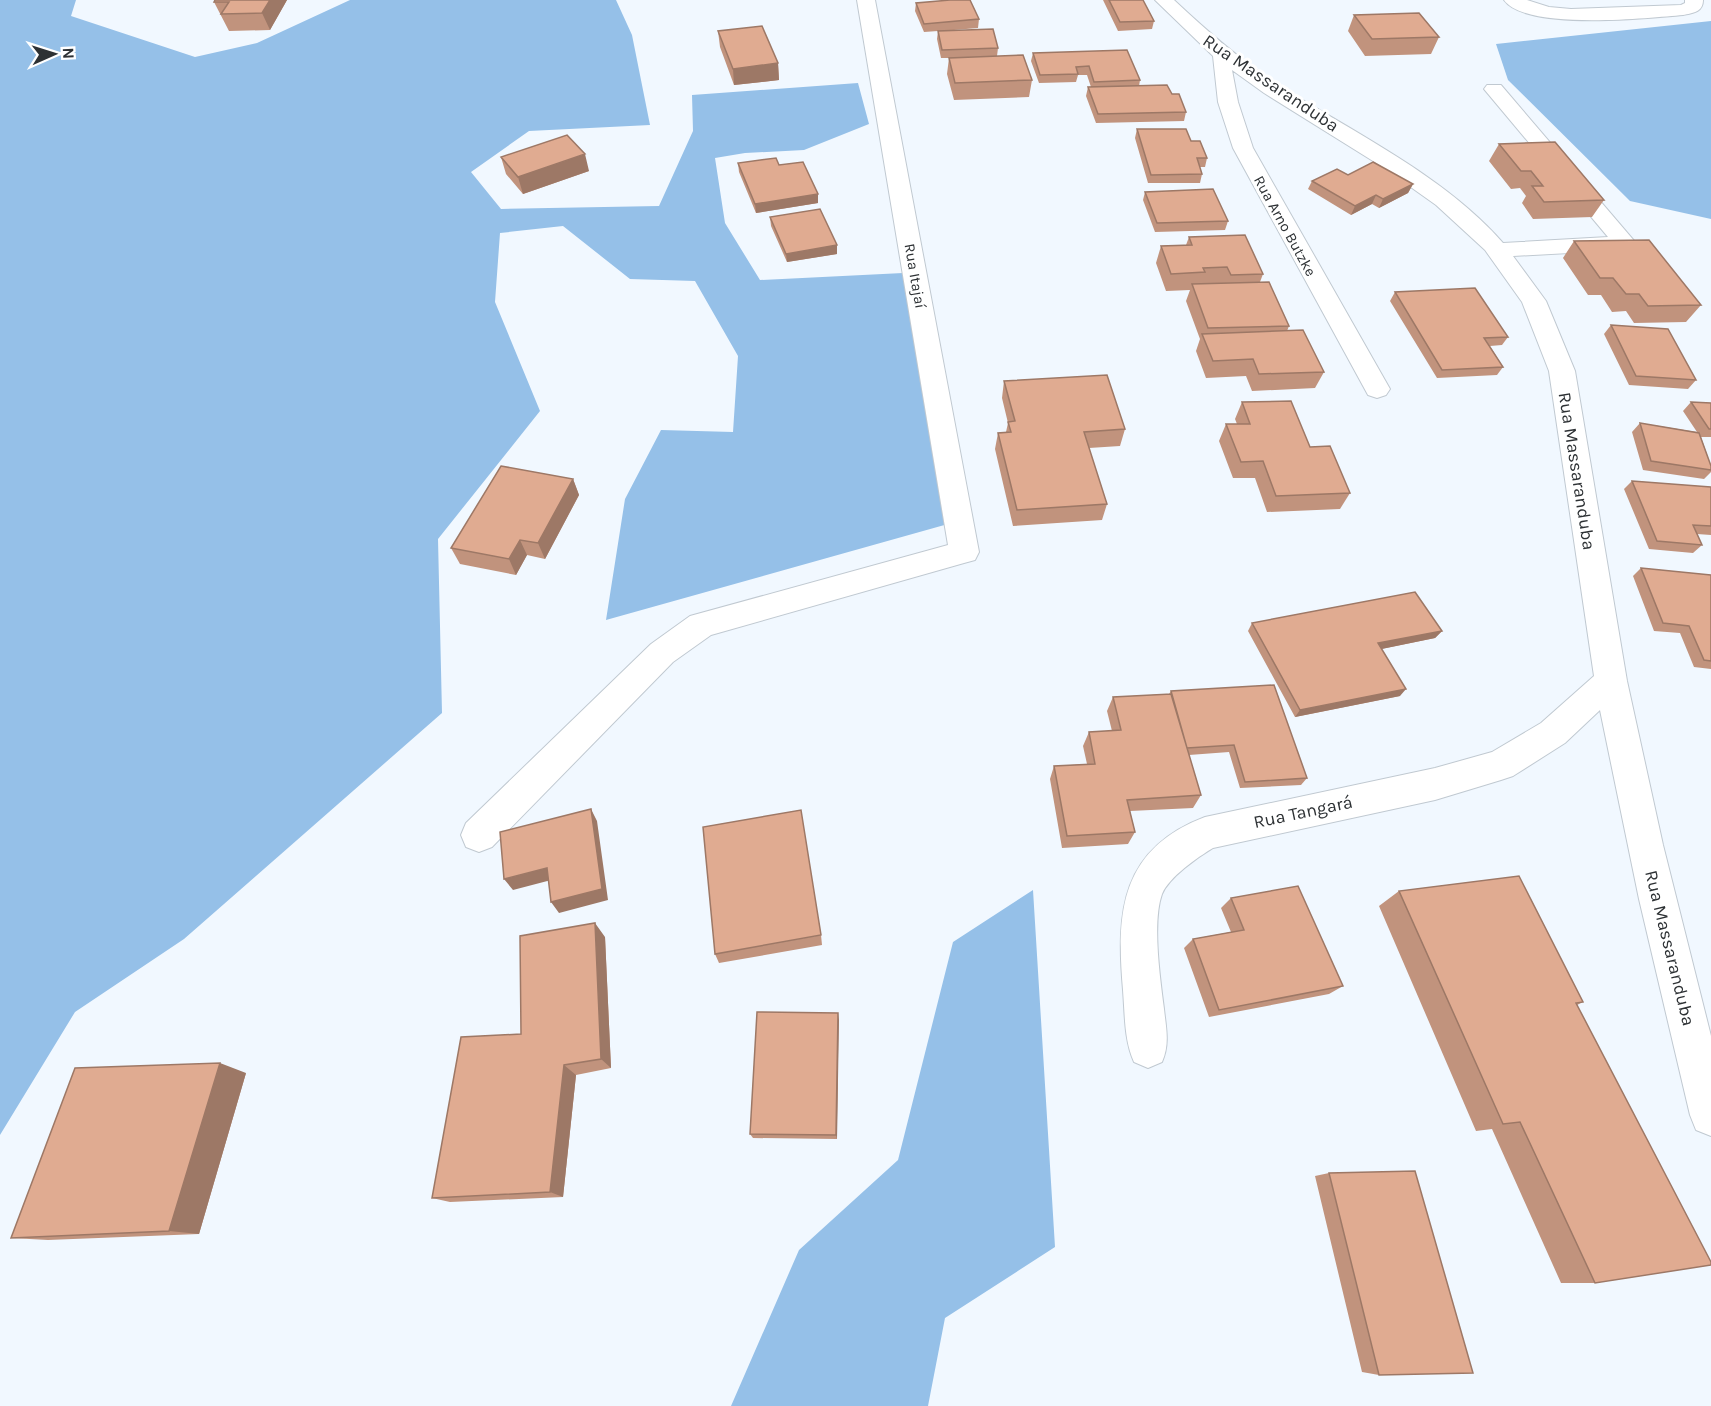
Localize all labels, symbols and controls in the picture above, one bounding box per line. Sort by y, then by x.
north arrow [24,24,84,84]
street label: Rua Massaranduba [1199,29,1343,137]
text: N [59,47,78,59]
street label: Rua Arno Butzke [1250,173,1320,279]
street label: Rua Itajaí [900,242,930,310]
street label: Rua Massaranduba [1554,391,1600,551]
street label: Rua Tangará [1251,791,1355,833]
street label: Rua Massaranduba [1640,868,1700,1028]

